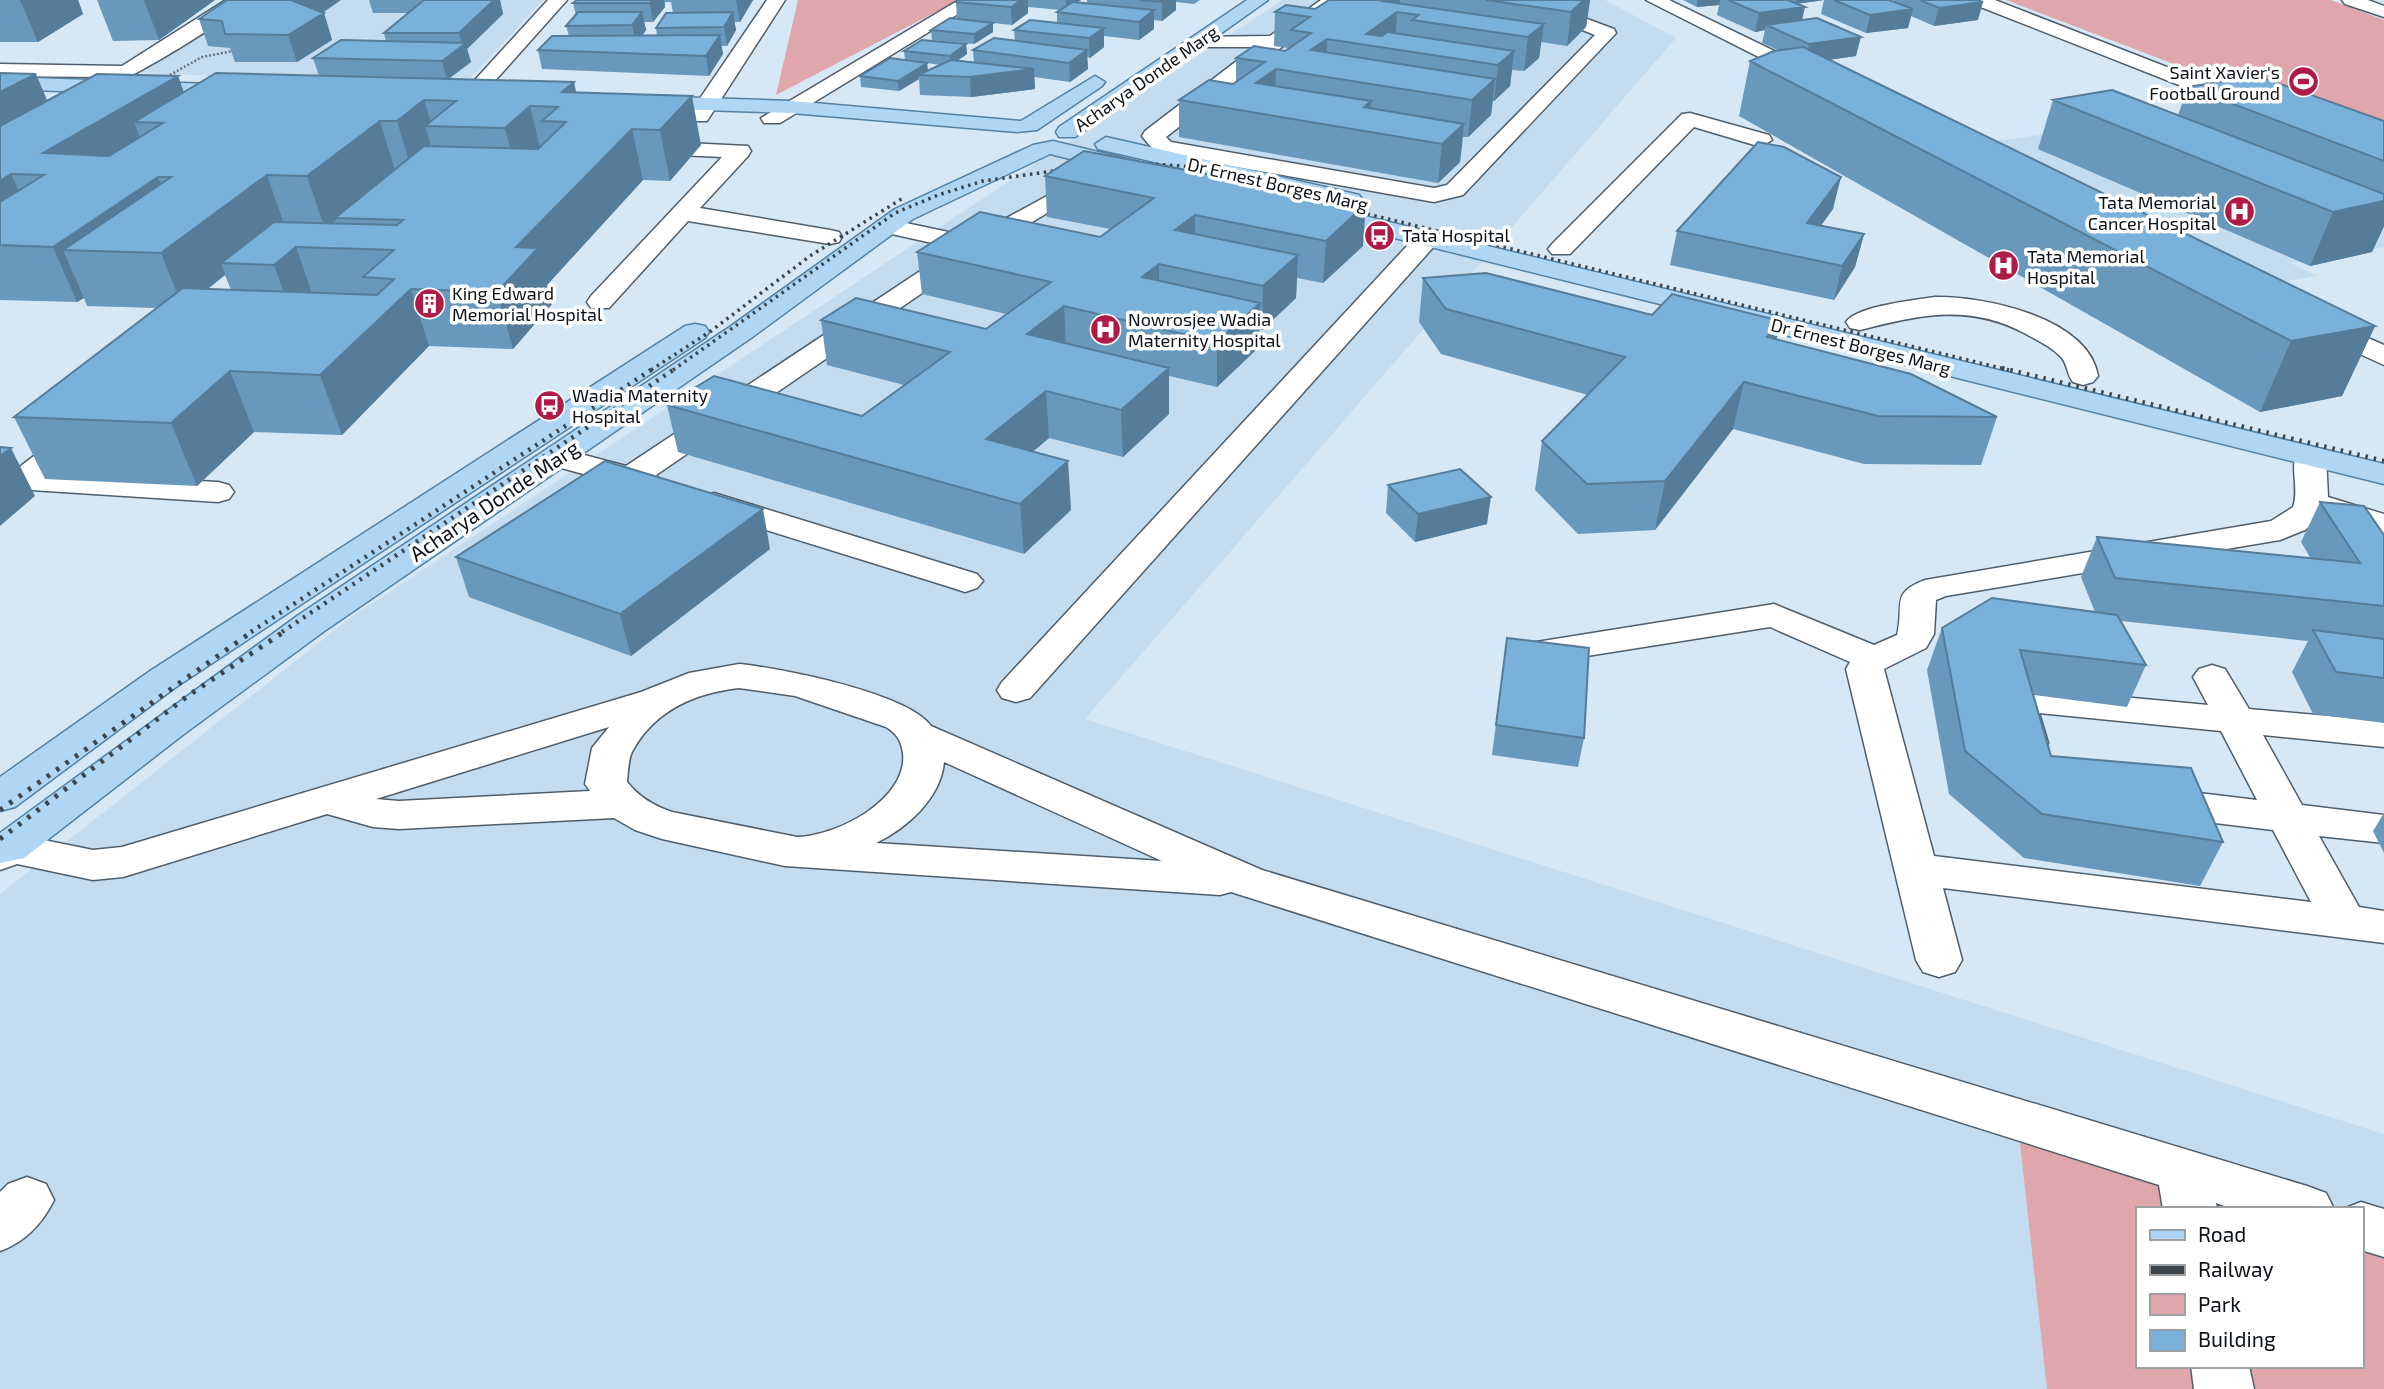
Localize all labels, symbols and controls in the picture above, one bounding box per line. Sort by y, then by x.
street label: Acharya Donde Marg [1070,20,1222,136]
place label: Saint Xavier's Football Ground [2149,61,2280,104]
sports icon: Saint Xavier's Football Ground [2286,65,2320,99]
street label: Dr Ernest Borges Marg [1186,153,1370,215]
place label: Tata Memorial Cancer Hospital [2088,191,2217,234]
hospital icon: Tata Memorial Cancer Hospital [2222,195,2256,229]
bus stop icon: Tata Hospital [1362,218,1396,252]
place label: Tata Hospital [1402,224,1510,246]
place label: Tata Memorial Hospital [2027,245,2145,288]
hospital icon: Tata Memorial Hospital [1987,249,2021,283]
place label: King Edward Memorial Hospital [452,282,603,325]
building icon: King Edward Memorial Hospital [412,286,446,320]
place label: Nowrosjee Wadia Maternity Hospital [1128,308,1281,351]
hospital icon: Nowrosjee Wadia Maternity Hospital [1088,312,1122,346]
street label: Dr Ernest Borges Marg [1769,313,1953,379]
place label: Wadia Maternity Hospital [572,384,709,427]
bus stop icon: Wadia Maternity Hospital [532,388,566,422]
street label: Acharya Donde Marg [405,434,584,566]
legend [2136,1207,2363,1368]
text: Road [2198,1221,2246,1246]
text: Railway [2198,1256,2274,1281]
text: Park [2198,1291,2241,1316]
text: Building [2198,1326,2276,1351]

